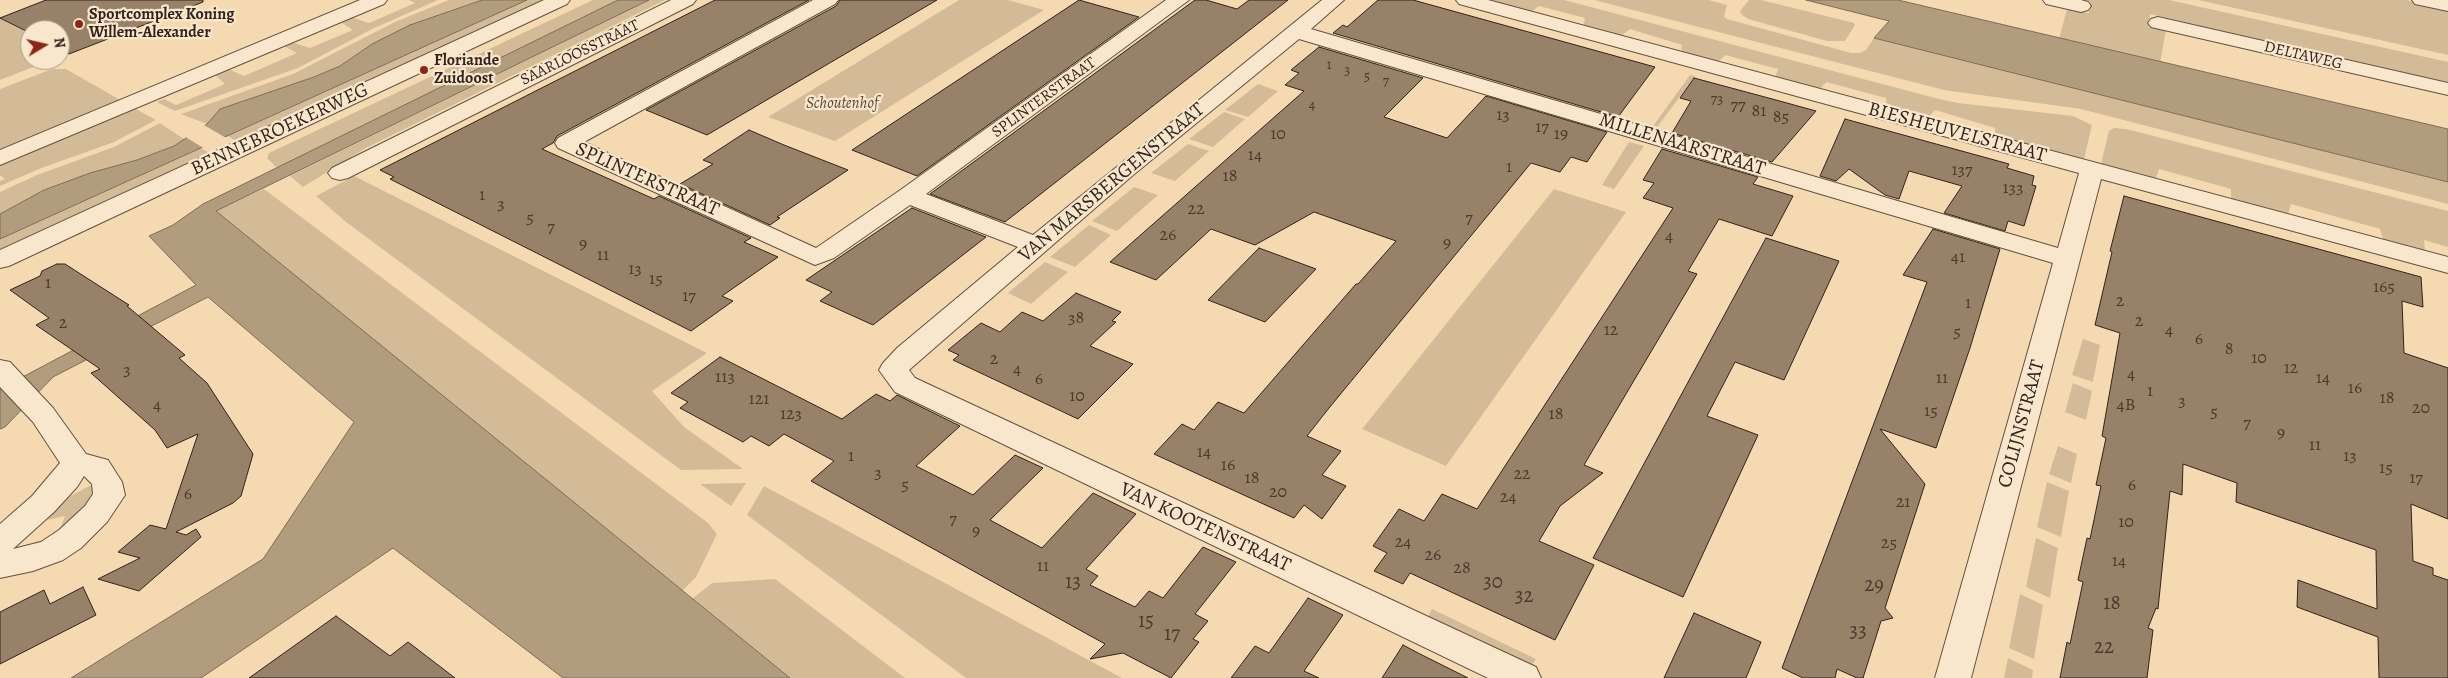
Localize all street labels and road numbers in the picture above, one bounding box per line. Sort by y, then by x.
street label: SAARLOOSSTRAAT [518,16,642,90]
street label: DELTAWEG [2262,38,2344,74]
street label: SPLINTERSTRAAT [988,54,1100,142]
street label: BENNEBROEKERWEG [187,78,373,182]
street label: VAN MARSBERGENSTRAAT [1014,98,1210,268]
street label: BIESHEUVELSTRAAT [1865,98,2049,168]
street label: MILLENAARSTRAAT [1596,108,1768,182]
street label: SPLINTERSTRAAT [571,138,723,222]
street label: COLIJNSTRAAT [1993,357,2051,491]
street label: VAN KOOTENSTRAAT [1116,478,1294,578]

